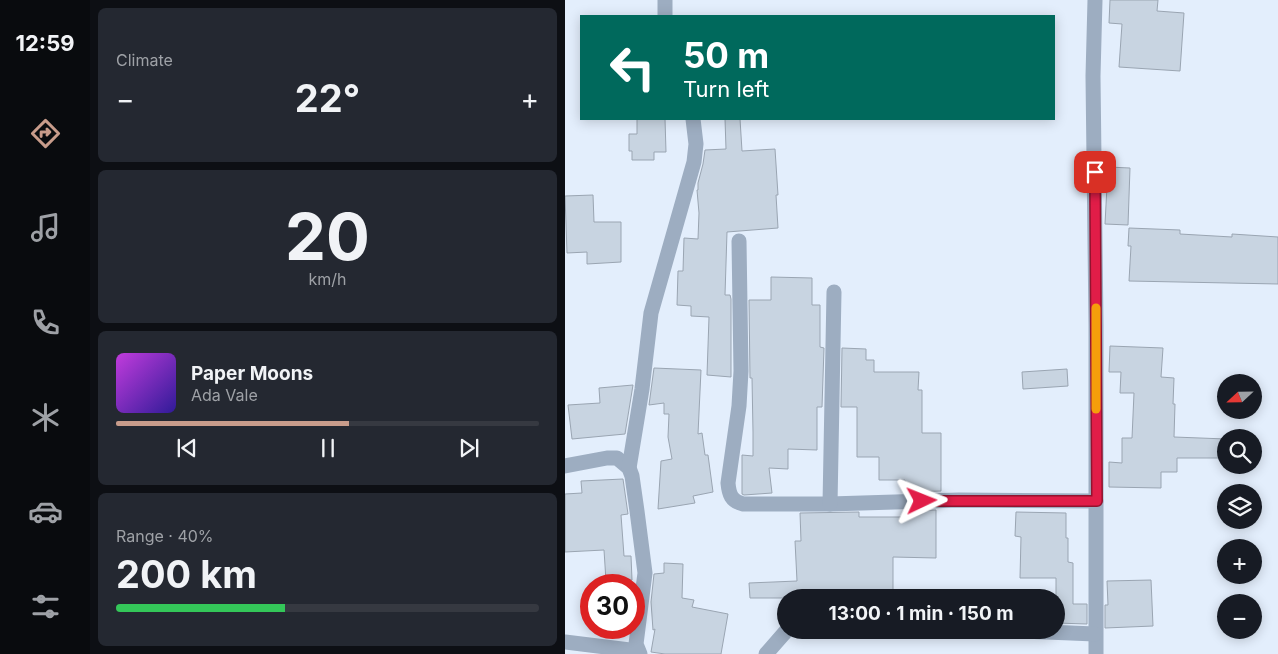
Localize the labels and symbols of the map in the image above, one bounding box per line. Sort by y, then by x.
pin [1074,151,1116,193]
north arrow [1217,374,1263,419]
position arrow [895,474,947,526]
speed limit sign: 30 [580,574,645,639]

